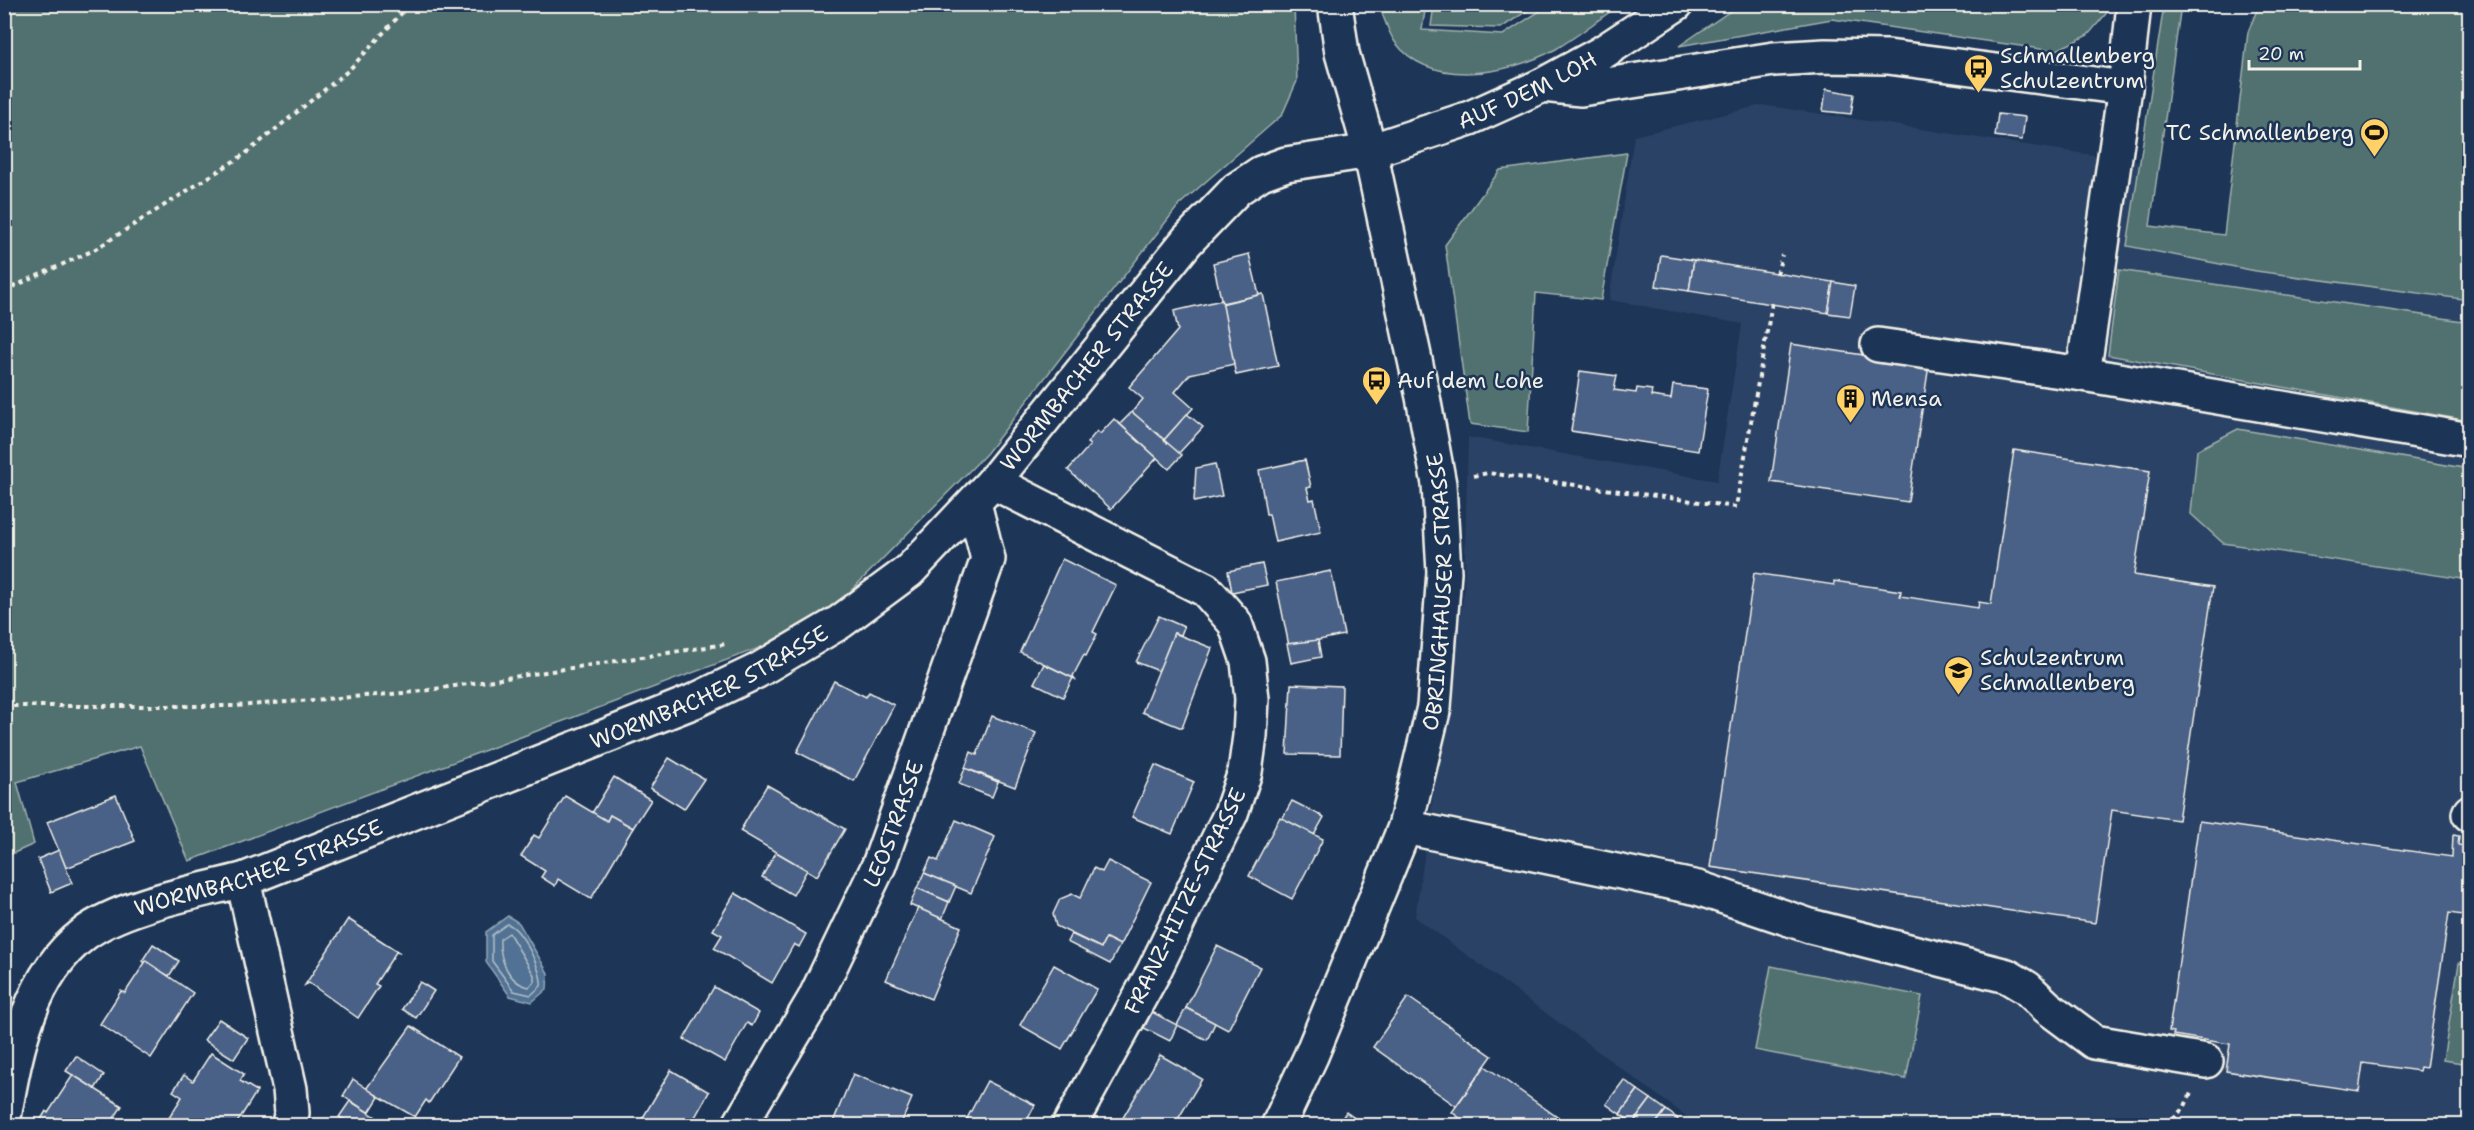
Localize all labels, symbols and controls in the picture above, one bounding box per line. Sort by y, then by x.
scale bar [2249,33,2360,71]
place label: Schmallenberg Schulzentrum [2000,41,2155,95]
text: 20 m [2258,42,2304,66]
street label: AUF DEM LOH [1454,44,1602,135]
bus stop icon: Schmallenberg Schulzentrum [1963,52,1995,94]
sports icon: TC Schmallenberg [2359,116,2391,158]
place label: TC Schmallenberg [2166,118,2354,147]
street label: WORMBACHER STRASSE [993,255,1179,477]
bus stop icon: Auf dem Lohe [1360,364,1392,406]
place label: Auf dem Lohe [1397,366,1544,395]
building icon: Mensa [1834,382,1866,424]
place label: Mensa [1871,384,1942,413]
street label: OBRINGHAUSER STRASSE [1414,450,1459,734]
street label: WORMBACHER STRASSE [585,618,833,756]
place label: Schulzentrum Schmallenberg [1980,643,2135,697]
school or university icon: Schulzentrum Schmallenberg [1943,654,1975,696]
street label: LEOSTRASSE [856,756,930,892]
street label: FRANZ-HITZE-STRASSE [1118,783,1252,1019]
street label: WORMBACHER STRASSE [130,812,387,922]

